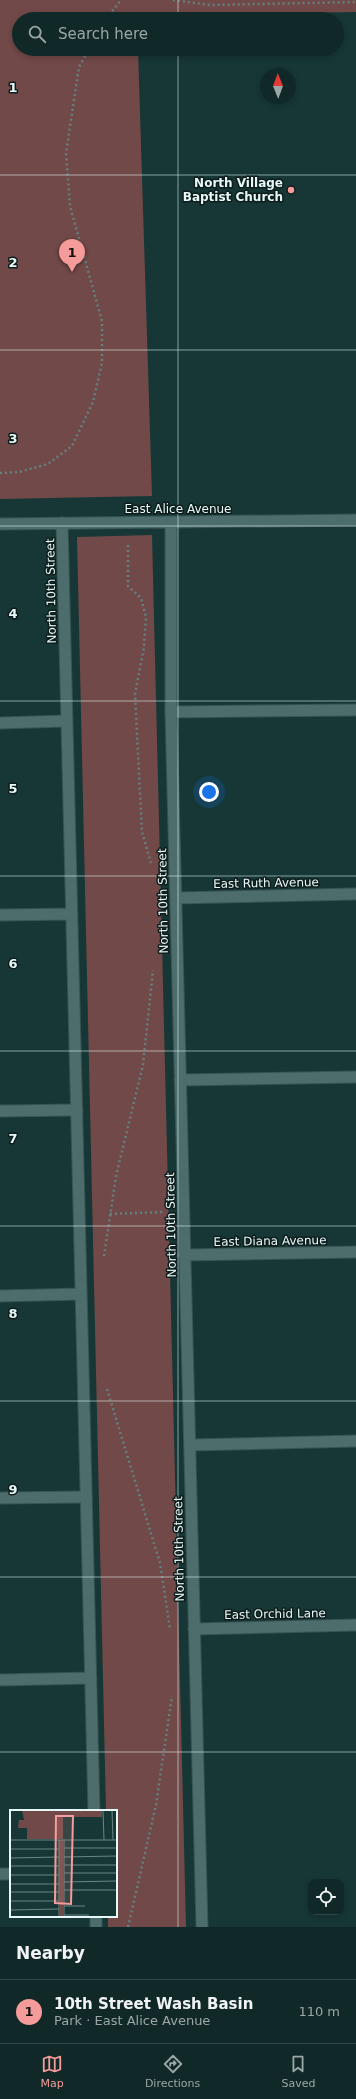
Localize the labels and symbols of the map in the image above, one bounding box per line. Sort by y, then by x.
north arrow [260,68,296,104]
text: 1 [8,80,18,95]
place label: North Village Baptist Church [183,176,283,204]
marker: North Village Baptist Church [286,185,296,195]
pin: 1 [59,239,85,272]
text: 2 [8,255,18,270]
text: 3 [8,431,18,446]
street label: East Alice Avenue [125,502,231,516]
street label: North 10th Street [43,538,59,644]
text: 4 [8,606,18,621]
text: 5 [8,781,18,796]
your location [199,782,219,802]
street label: North 10th Street [155,848,171,954]
street label: East Ruth Avenue [213,875,319,891]
text: 6 [8,956,18,971]
text: 7 [8,1131,18,1146]
street label: North 10th Street [163,1172,179,1278]
street label: East Diana Avenue [213,1233,327,1249]
text: 8 [8,1306,18,1321]
text: 9 [8,1482,18,1497]
street label: North 10th Street [171,1496,187,1602]
street label: East Orchid Lane [224,1606,326,1622]
inset map [10,1810,117,1917]

